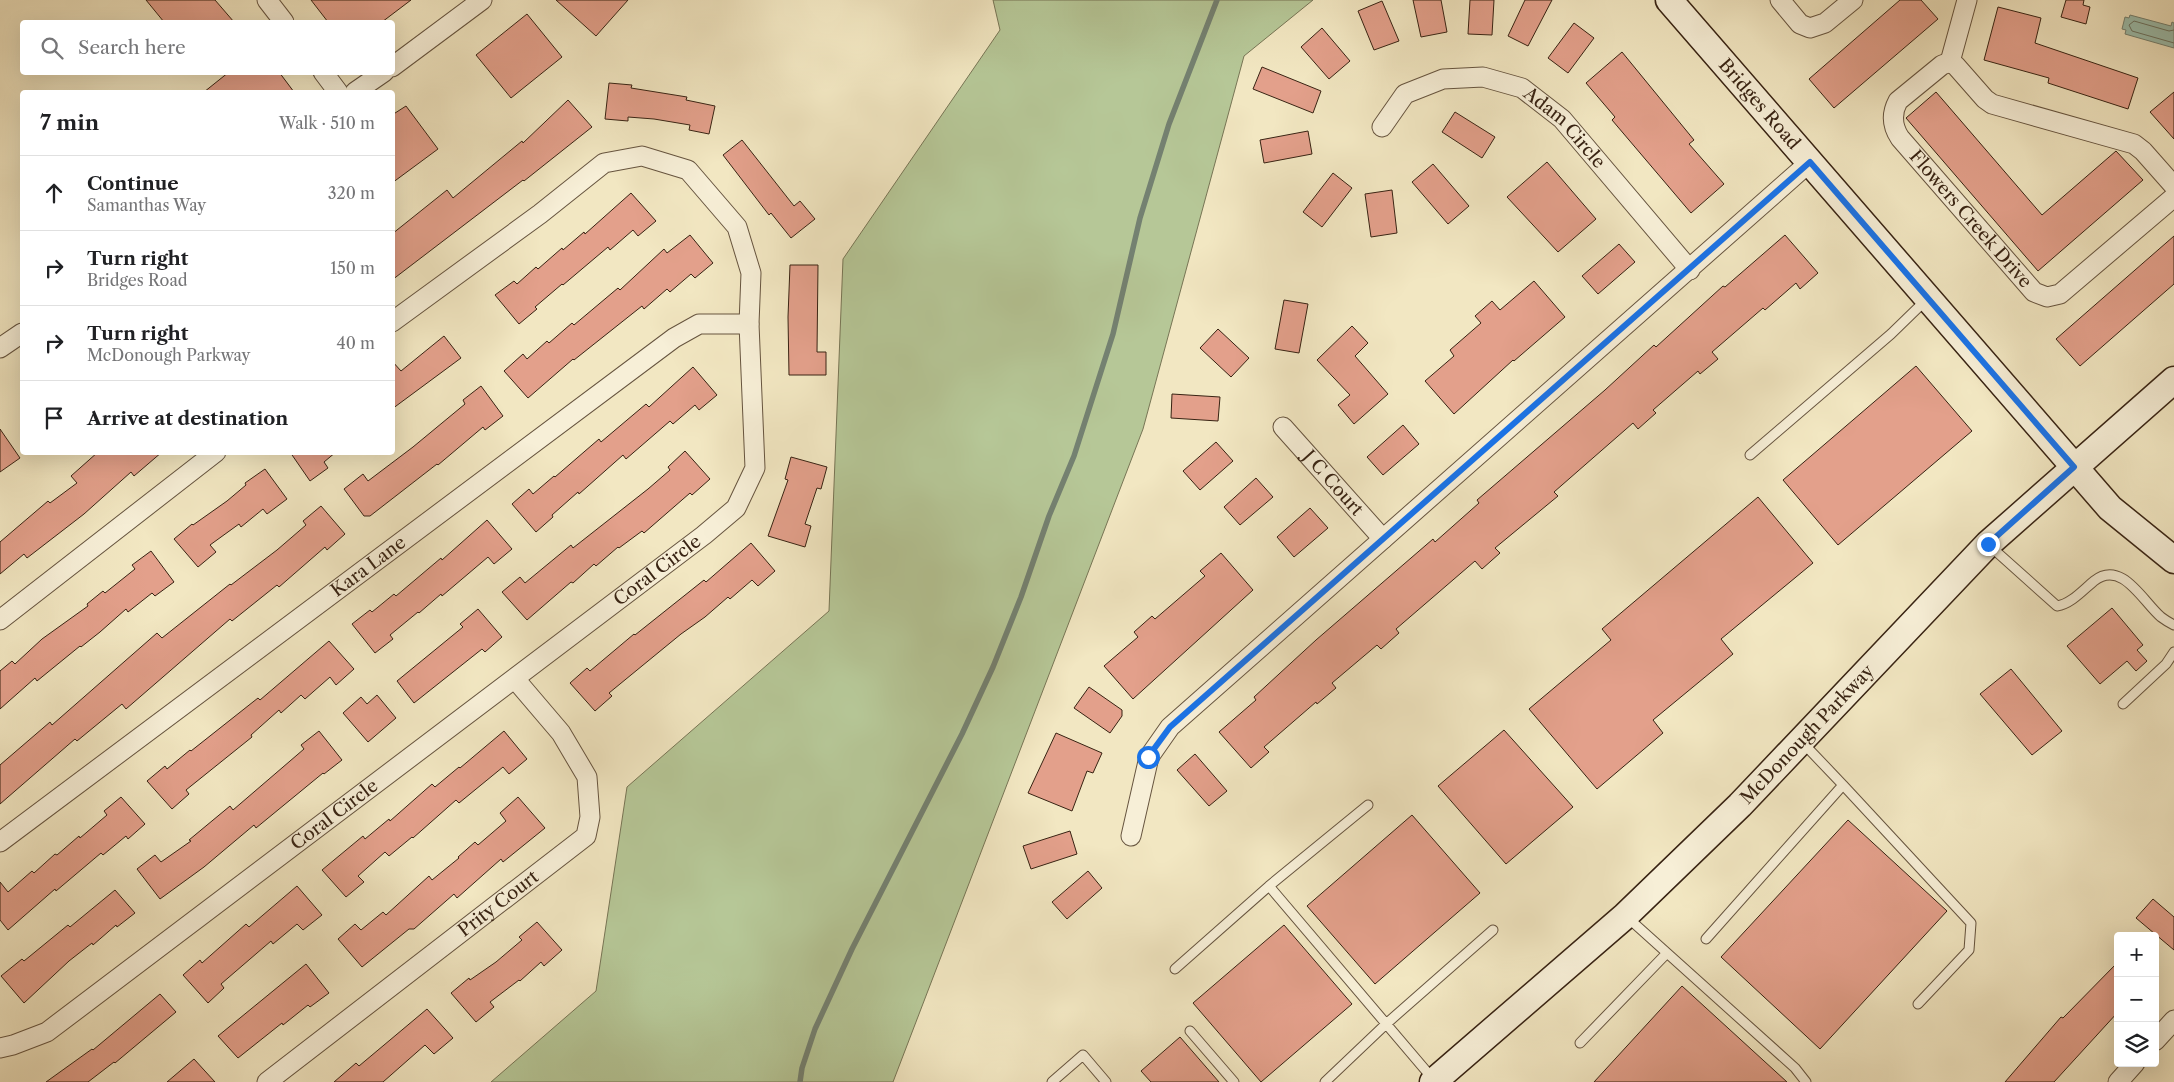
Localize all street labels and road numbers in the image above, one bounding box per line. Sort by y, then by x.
street label: Bridges Road [1714,54,1805,154]
street label: Adam Circle [1518,82,1610,173]
street label: Flowers Creek Drive [1905,146,2036,292]
street label: J C Court [1296,444,1368,521]
street label: Coral Circle [609,530,705,610]
street label: Kara Lane [327,531,410,602]
street label: McDonough Parkway [1736,659,1879,809]
street label: Coral Circle [286,775,382,855]
street label: Prity Court [454,865,543,942]

